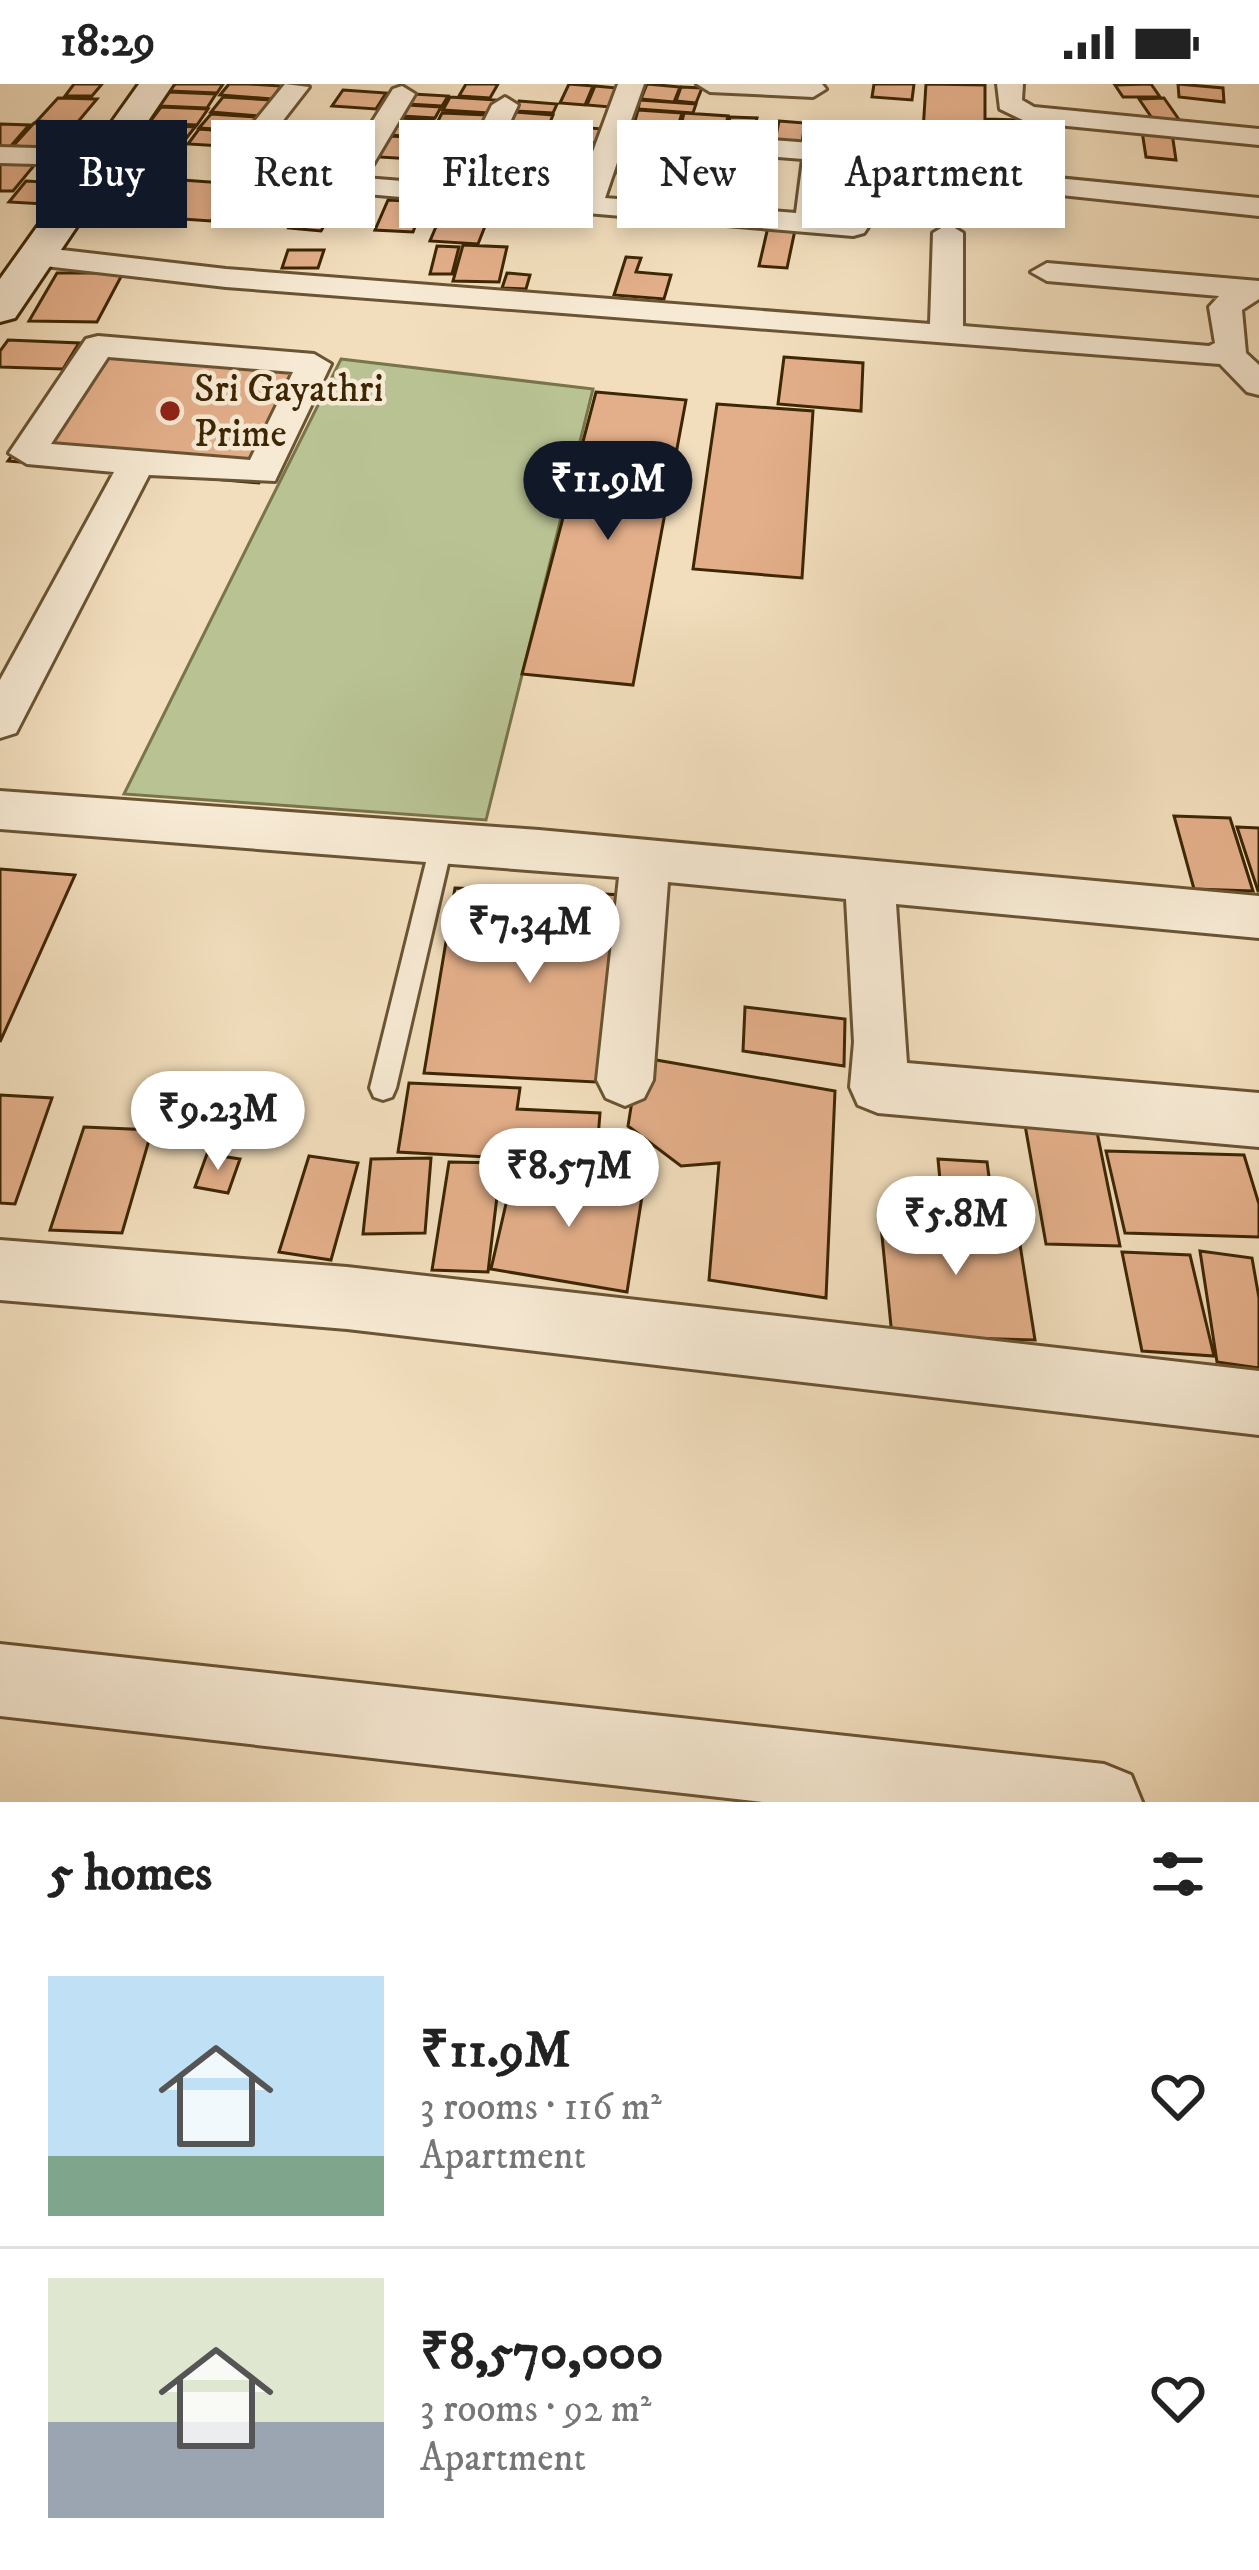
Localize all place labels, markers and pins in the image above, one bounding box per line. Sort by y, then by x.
place label: Sri Gayathri Prime [194,365,383,459]
marker: Sri Gayathri Prime [157,398,183,424]
pin: ₹11.9M [510,441,706,543]
pin: ₹7.34M [432,884,628,986]
pin: ₹9.23M [120,1071,316,1173]
pin: ₹8.57M [471,1128,667,1230]
pin: ₹5.8M [872,1176,1040,1278]

